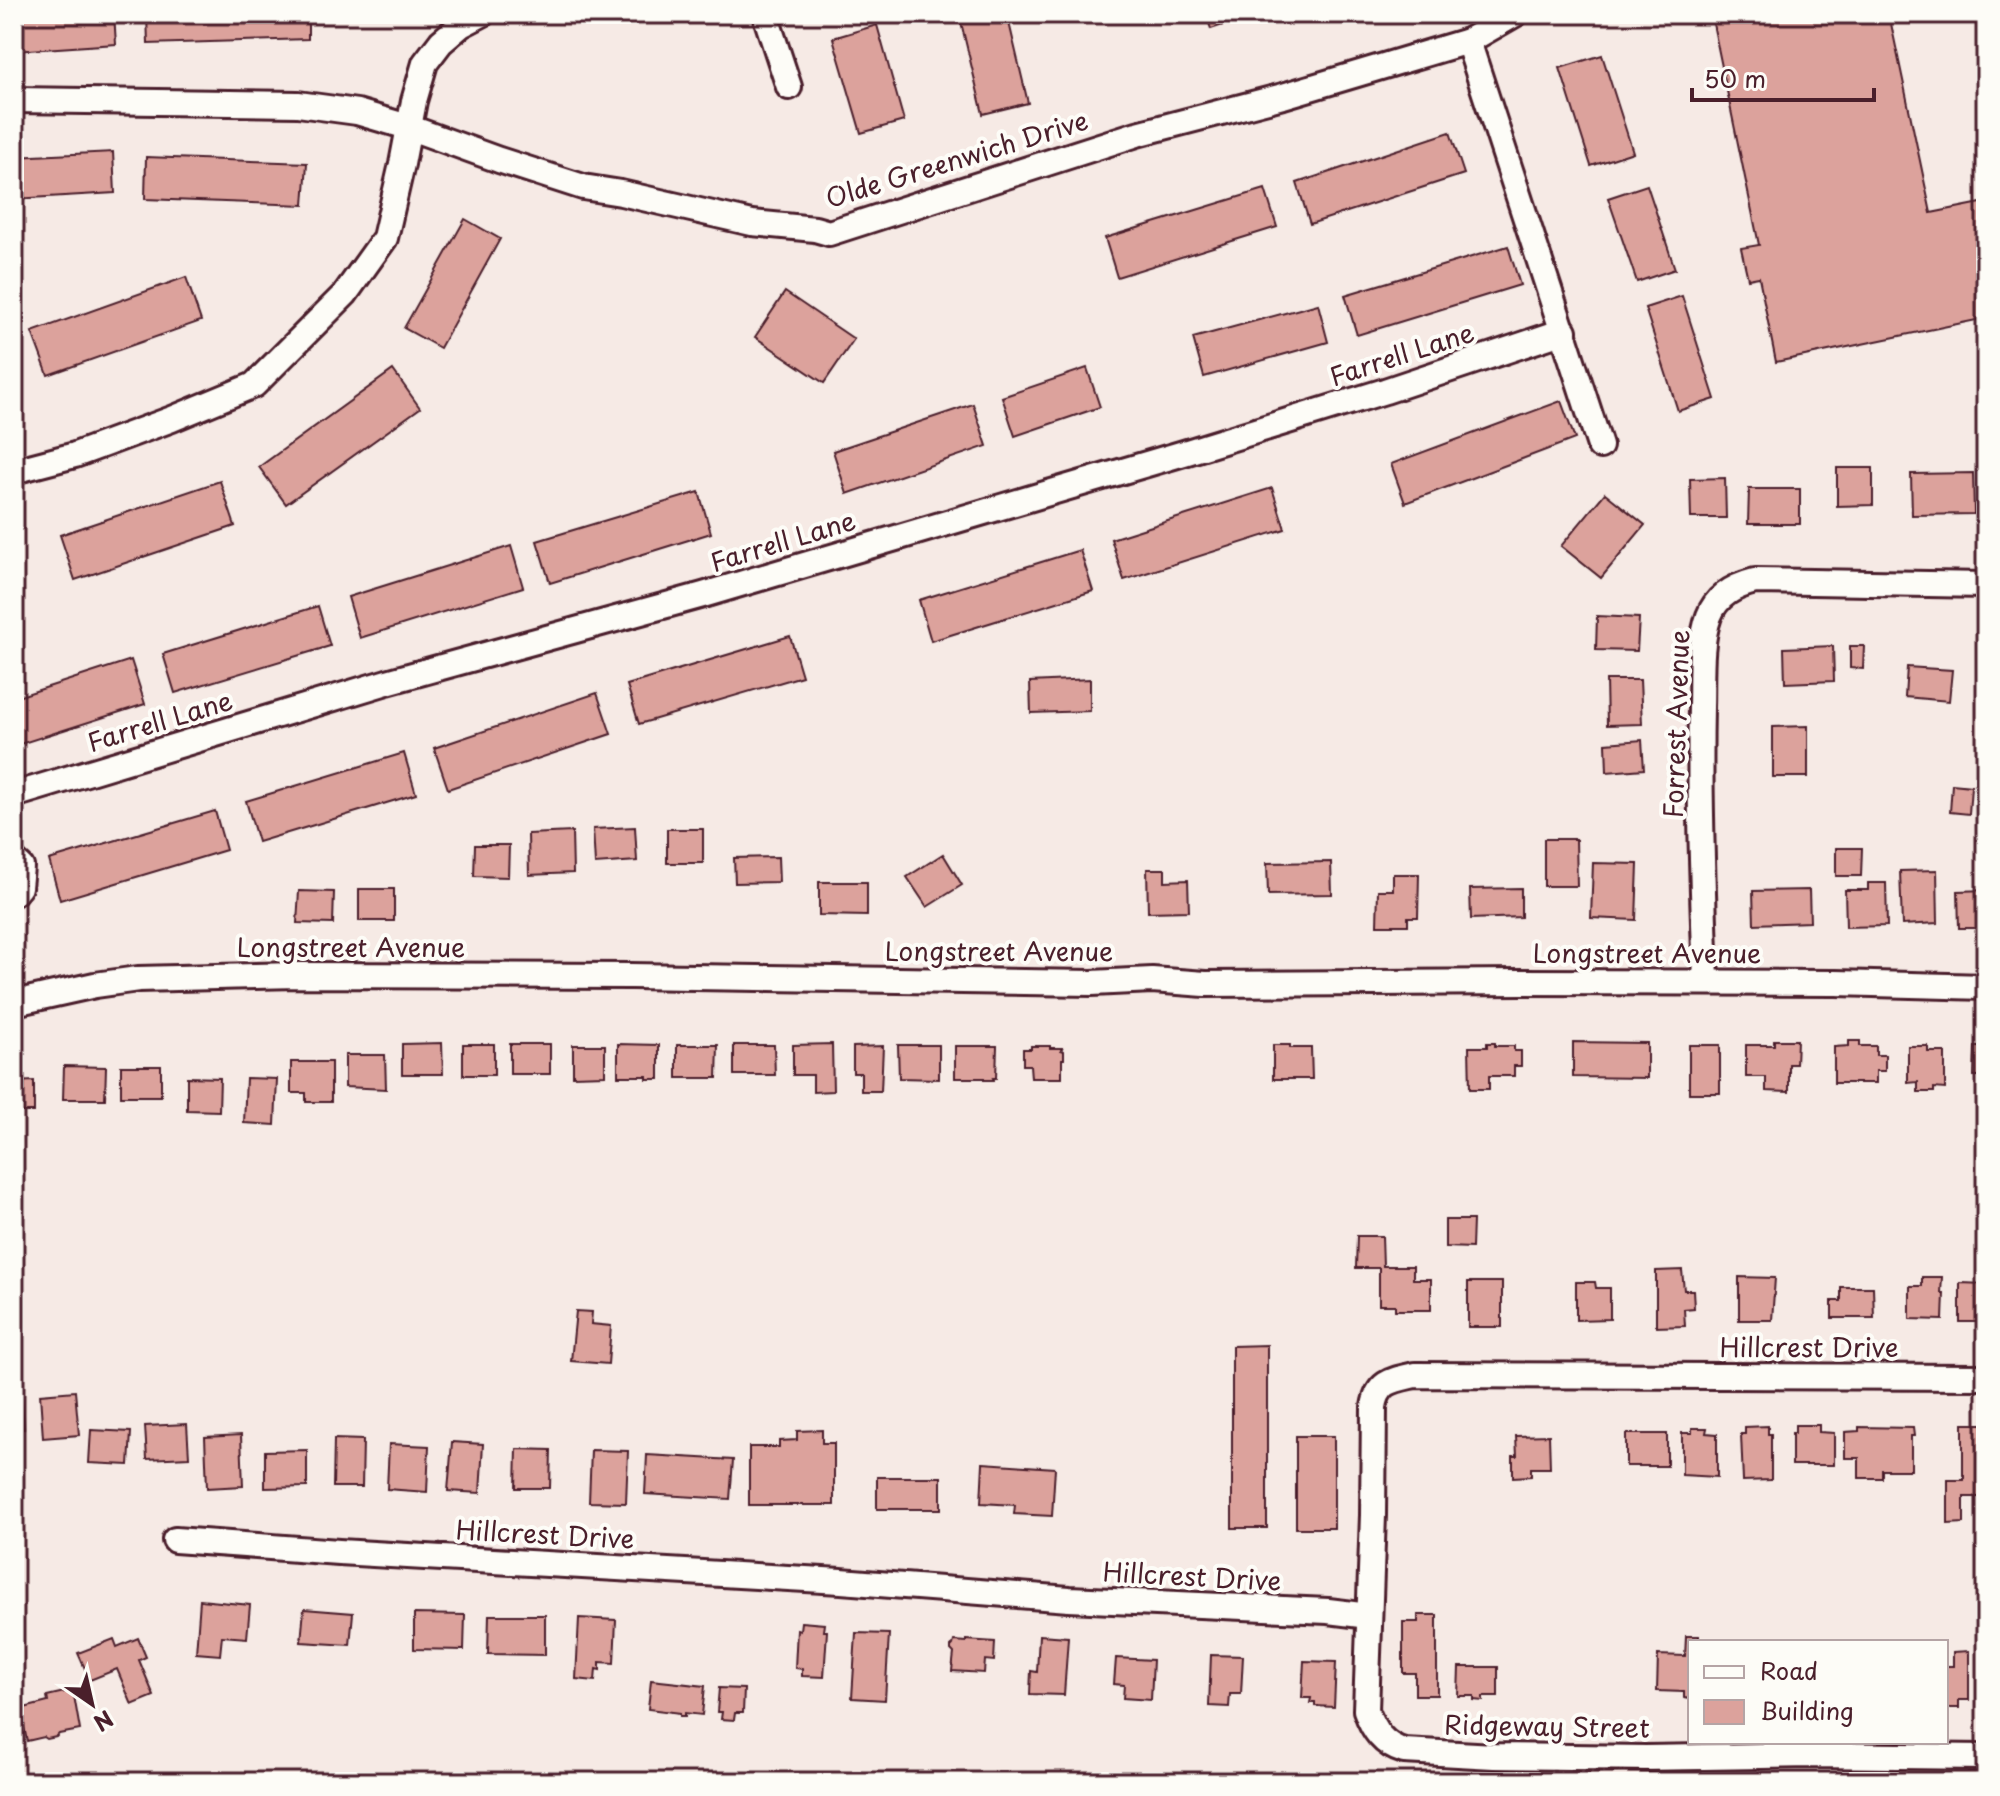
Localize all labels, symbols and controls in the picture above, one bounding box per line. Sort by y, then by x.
scale bar [1692,52,1874,102]
text: 50 m [1704,60,1766,96]
street label: Olde Greenwich Drive [821,100,1093,217]
street label: Farrell Lane [1324,312,1479,395]
street label: Farrell Lane [705,500,860,581]
street label: Forrest Avenue [1653,629,1698,819]
street label: Farrell Lane [82,680,237,761]
street label: Longstreet Avenue [237,927,465,966]
street label: Longstreet Avenue [885,931,1113,970]
street label: Longstreet Avenue [1533,933,1761,972]
street label: Hillcrest Drive [1720,1327,1898,1366]
street label: Hillcrest Drive [455,1509,635,1558]
street label: Hillcrest Drive [1102,1551,1282,1600]
legend [1688,1640,1948,1744]
text: Road [1760,1652,1818,1688]
north arrow [52,1664,132,1744]
text: Building [1760,1692,1854,1728]
text: N [88,1703,120,1740]
street label: Ridgeway Street [1444,1704,1650,1747]

